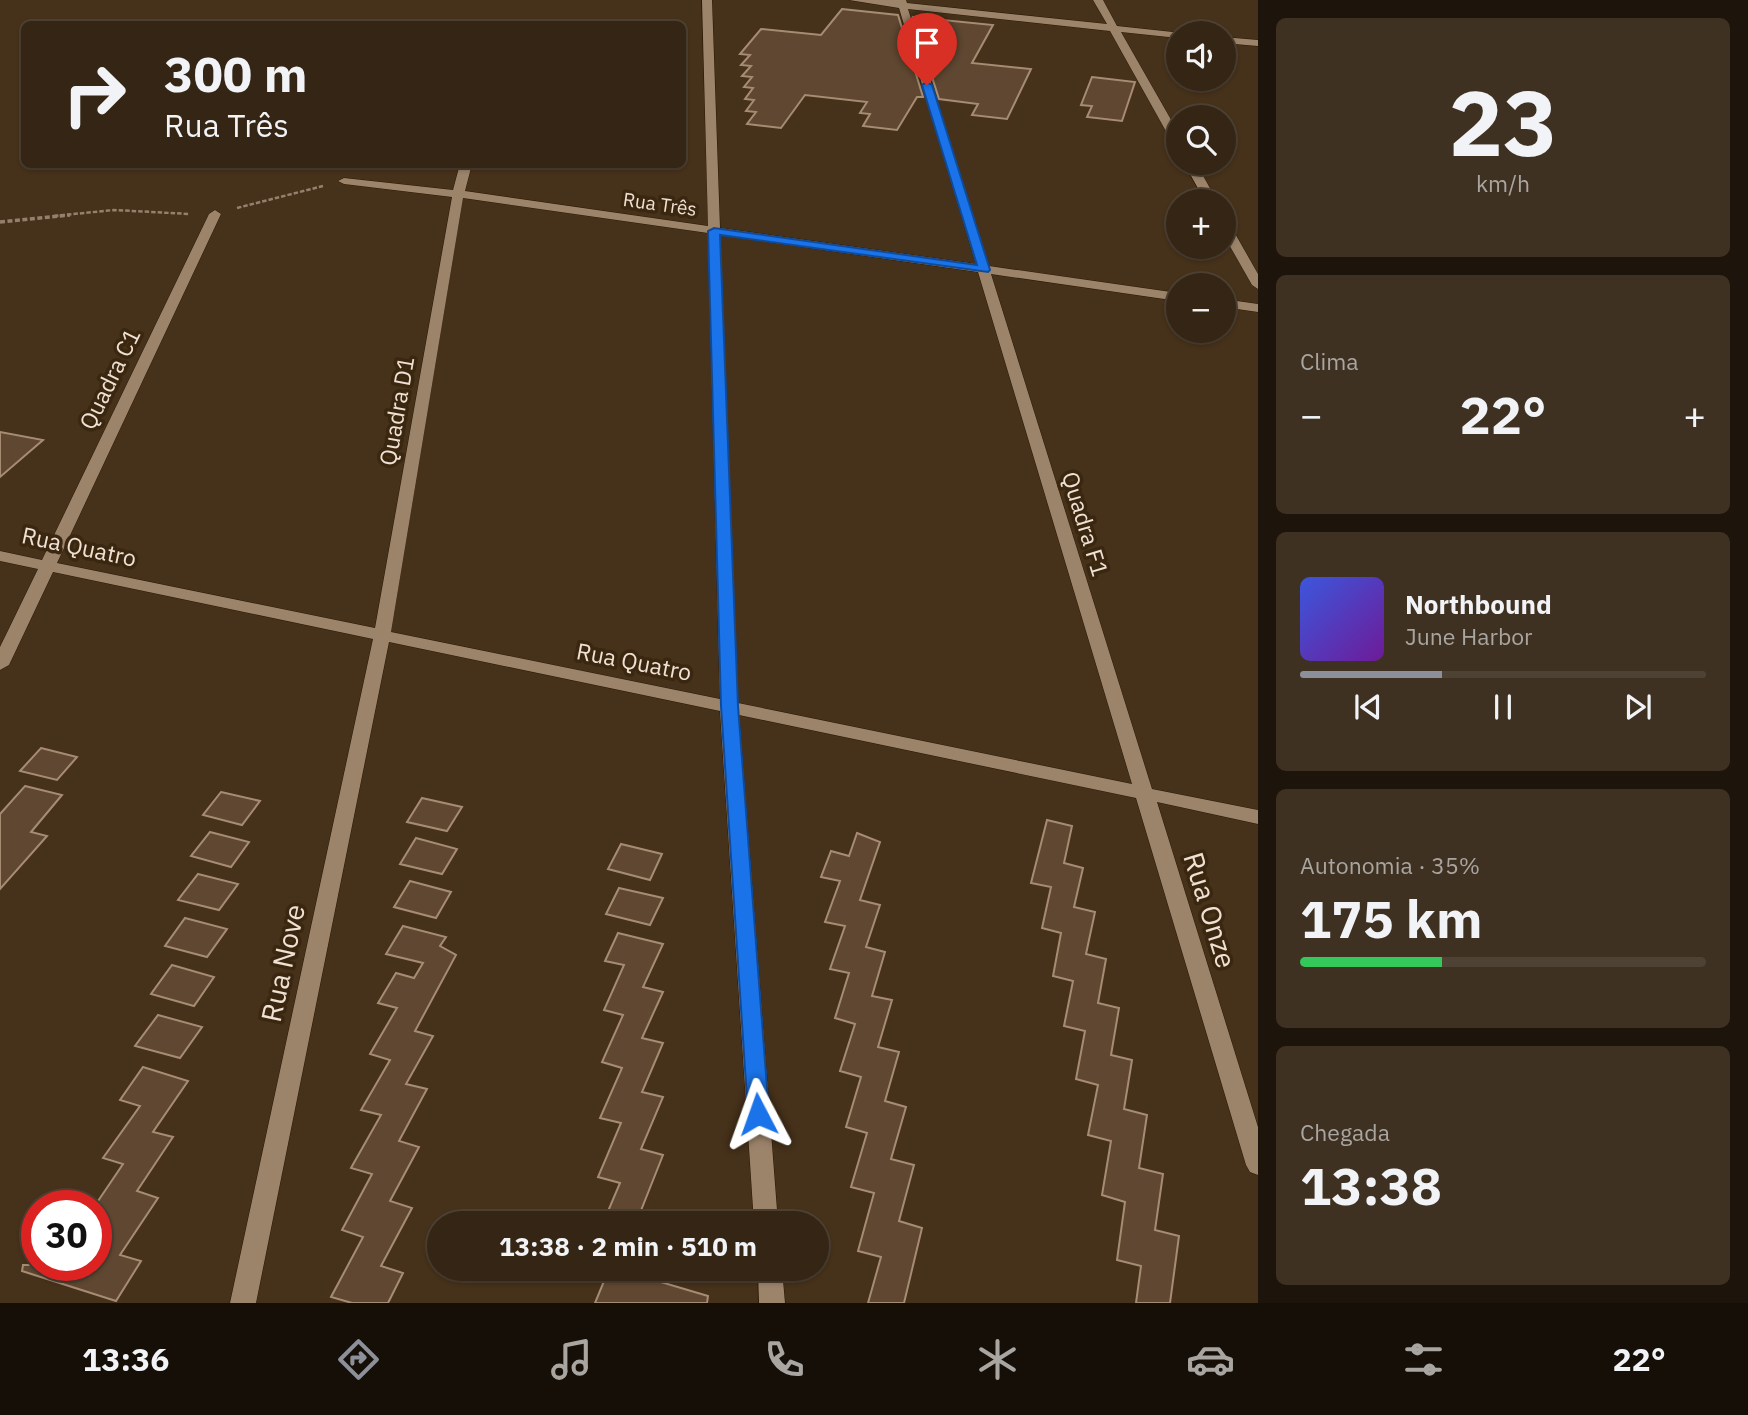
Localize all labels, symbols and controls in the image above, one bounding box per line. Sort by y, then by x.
pin [897,13,957,85]
map controls [1166,21,1236,343]
button: sound [1166,21,1236,91]
icon: arrive [908,24,946,62]
text: 300 m [164,42,308,105]
icon: right [49,49,140,140]
text: 23 [1448,63,1558,181]
text: Rua Três [164,104,289,146]
button: search [1166,105,1236,175]
text: km/h [1476,168,1530,198]
street label: Rua Três [622,187,698,221]
button: + [1166,189,1236,259]
button: − [1166,273,1236,343]
street label: Quadra C1 [72,323,147,434]
text: Clima [1300,346,1359,376]
street label: Quadra D1 [372,354,420,468]
text: 22° [1460,381,1546,448]
text: − [1300,390,1323,439]
text: + [1683,390,1706,439]
street label: Quadra F1 [1056,468,1116,580]
street label: Rua Quatro [19,519,139,573]
text: Northbound [1405,587,1552,621]
text: June Harbor [1405,621,1533,651]
street label: Rua Quatro [574,635,694,687]
icon: previous [1349,688,1387,726]
icon: pause [1484,688,1522,726]
icon: next [1619,688,1657,726]
street label: Rua Onze [1175,847,1246,972]
text: Autonomia · 35% [1300,850,1480,880]
text: 175 km [1300,885,1482,952]
street label: Rua Nove [252,901,313,1025]
position arrow [721,1077,795,1151]
text: Chegada [1300,1117,1390,1147]
text: 13:38 [1300,1152,1442,1219]
speed limit sign: 30 [21,1190,112,1281]
text: 13:38 · 2 min · 510 m [499,1229,757,1263]
icon: directions [334,1335,383,1384]
icon: music [547,1335,596,1384]
icon: phone [760,1335,809,1384]
icon: climate [973,1335,1022,1384]
icon: car [1186,1335,1235,1384]
icon: filters [1399,1335,1448,1384]
text: 13:36 [82,1338,169,1380]
text: 22° [1612,1338,1666,1380]

